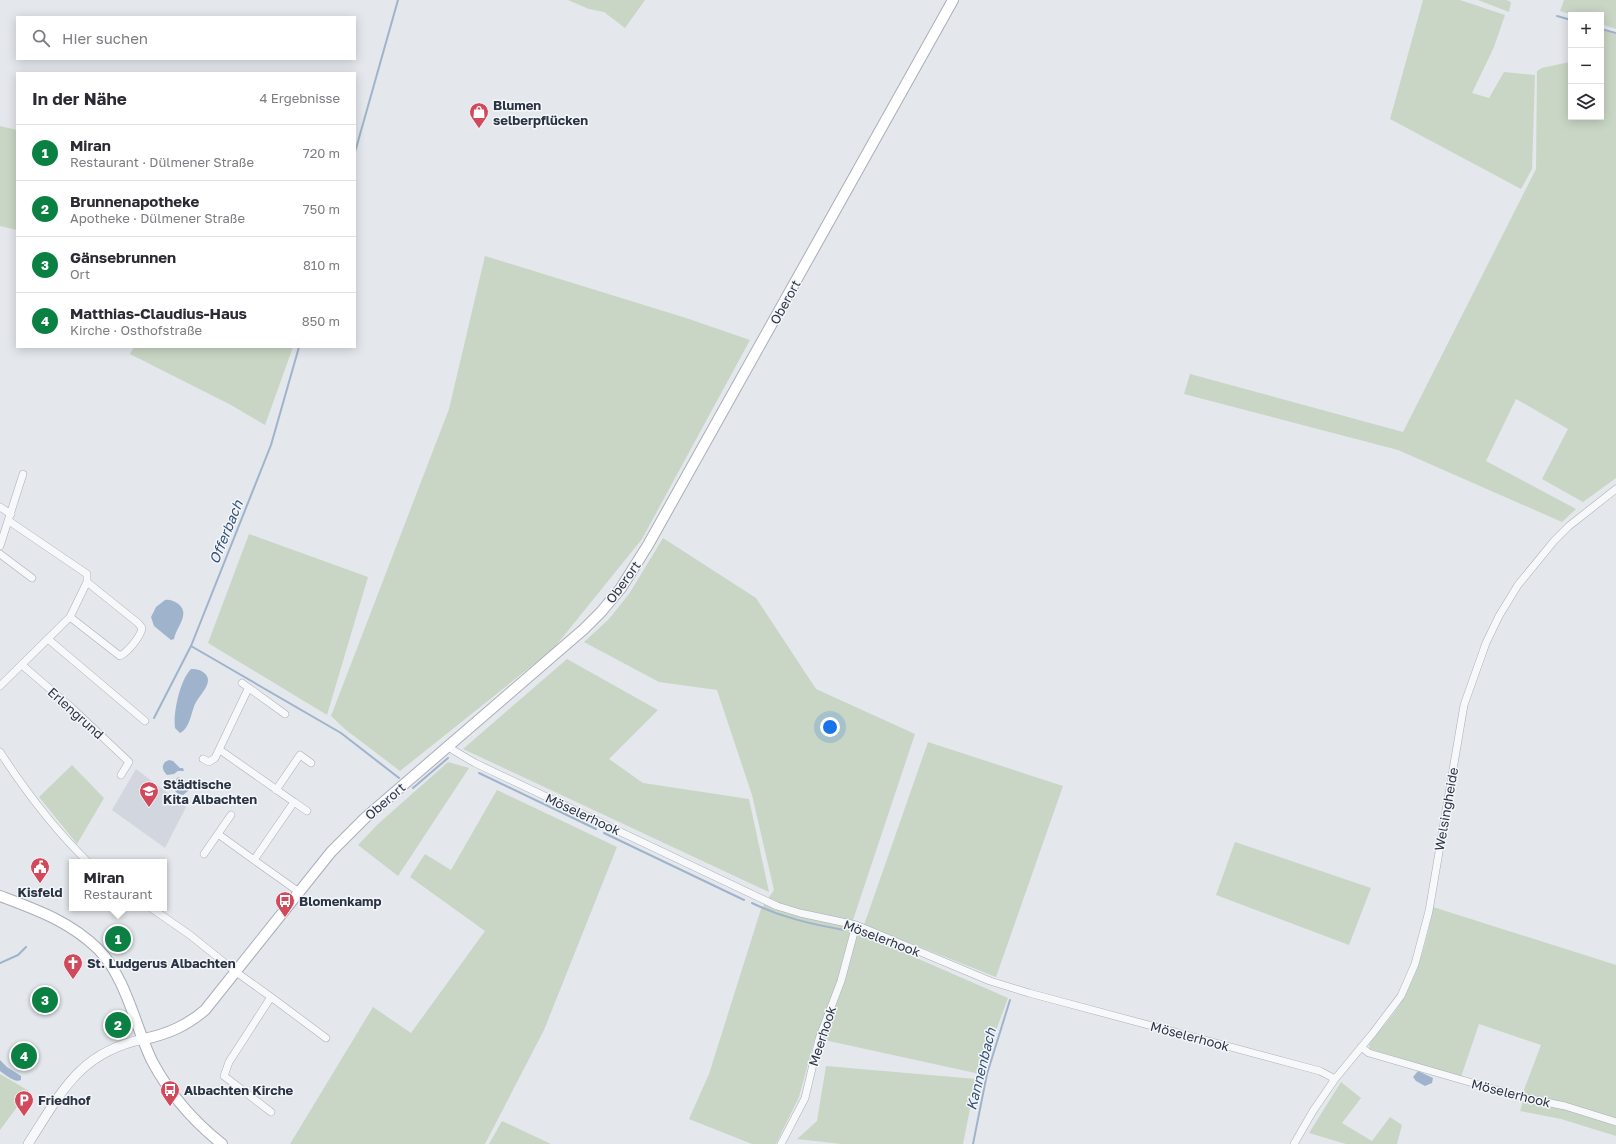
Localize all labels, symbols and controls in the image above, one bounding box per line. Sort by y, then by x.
map controls [1568,12,1604,120]
button: + [1568,12,1604,48]
search box [16,16,356,60]
icon: search [30,27,52,49]
text: Hier suchen [62,29,148,47]
button: − [1568,48,1604,84]
button: layers [1568,84,1604,120]
text: In der Nähe [32,88,127,109]
text: 4 Ergebnisse [260,90,340,106]
place label: Blumen selberpflücken [493,97,588,128]
shop icon: Blumen selberpflücken [468,101,490,129]
text: Miran [70,136,111,154]
text: 1 [42,145,48,161]
text: 720 m [303,145,340,161]
text: Restaurant · Dülmener Straße [70,154,254,170]
text: Brunnenapotheke [70,192,199,210]
text: 2 [41,201,49,217]
text: 750 m [303,201,340,217]
text: Apotheke · Dülmener Straße [70,210,245,226]
text: Gänsebrunnen [70,248,176,266]
text: 3 [41,257,49,273]
text: 810 m [303,257,340,273]
text: Ort [70,266,90,282]
street label: Oberort [766,277,804,327]
text: Matthias-Claudius-Haus [70,304,247,322]
text: 4 [41,313,49,329]
text: 850 m [302,313,340,329]
text: Kirche · Osthofstraße [70,322,202,338]
water label: Offerbach [205,496,246,566]
street label: Oberort [602,558,644,606]
street label: Erlengrund [45,684,107,742]
your location [820,717,840,737]
street label: Welsingheide [1431,766,1461,852]
place label: Städtische Kita Albachten [163,776,257,807]
street label: Oberort [361,779,409,823]
school or university icon: Städtische Kita Albachten [138,780,160,808]
street label: Möselerhook [543,790,624,839]
public building icon: Kisfeld [29,856,51,884]
popup [69,859,167,911]
text: Miran [84,868,124,886]
place label: Kisfeld [18,884,62,900]
text: Restaurant [84,886,152,902]
bus stop icon: Blomenkamp [274,890,296,918]
place label: Blomenkamp [299,893,382,909]
street label: Möselerhook [841,916,923,960]
pin: 1 [105,924,131,954]
church icon: St. Ludgerus Albachten [62,952,84,980]
place label: St. Ludgerus Albachten [87,955,236,971]
pin: 3 [32,985,58,1015]
street label: Meerhook [805,1003,839,1068]
pin: 2 [105,1010,131,1040]
street label: Möselerhook [1149,1018,1232,1054]
water label: Kannenbach [962,1025,999,1112]
pin: 4 [11,1041,37,1071]
street label: Möselerhook [1470,1075,1553,1111]
bus stop icon: Albachten Kirche [159,1079,181,1107]
place label: Albachten Kirche [184,1082,294,1098]
parking icon: Friedhof [13,1089,35,1117]
place label: Friedhof [38,1092,91,1108]

